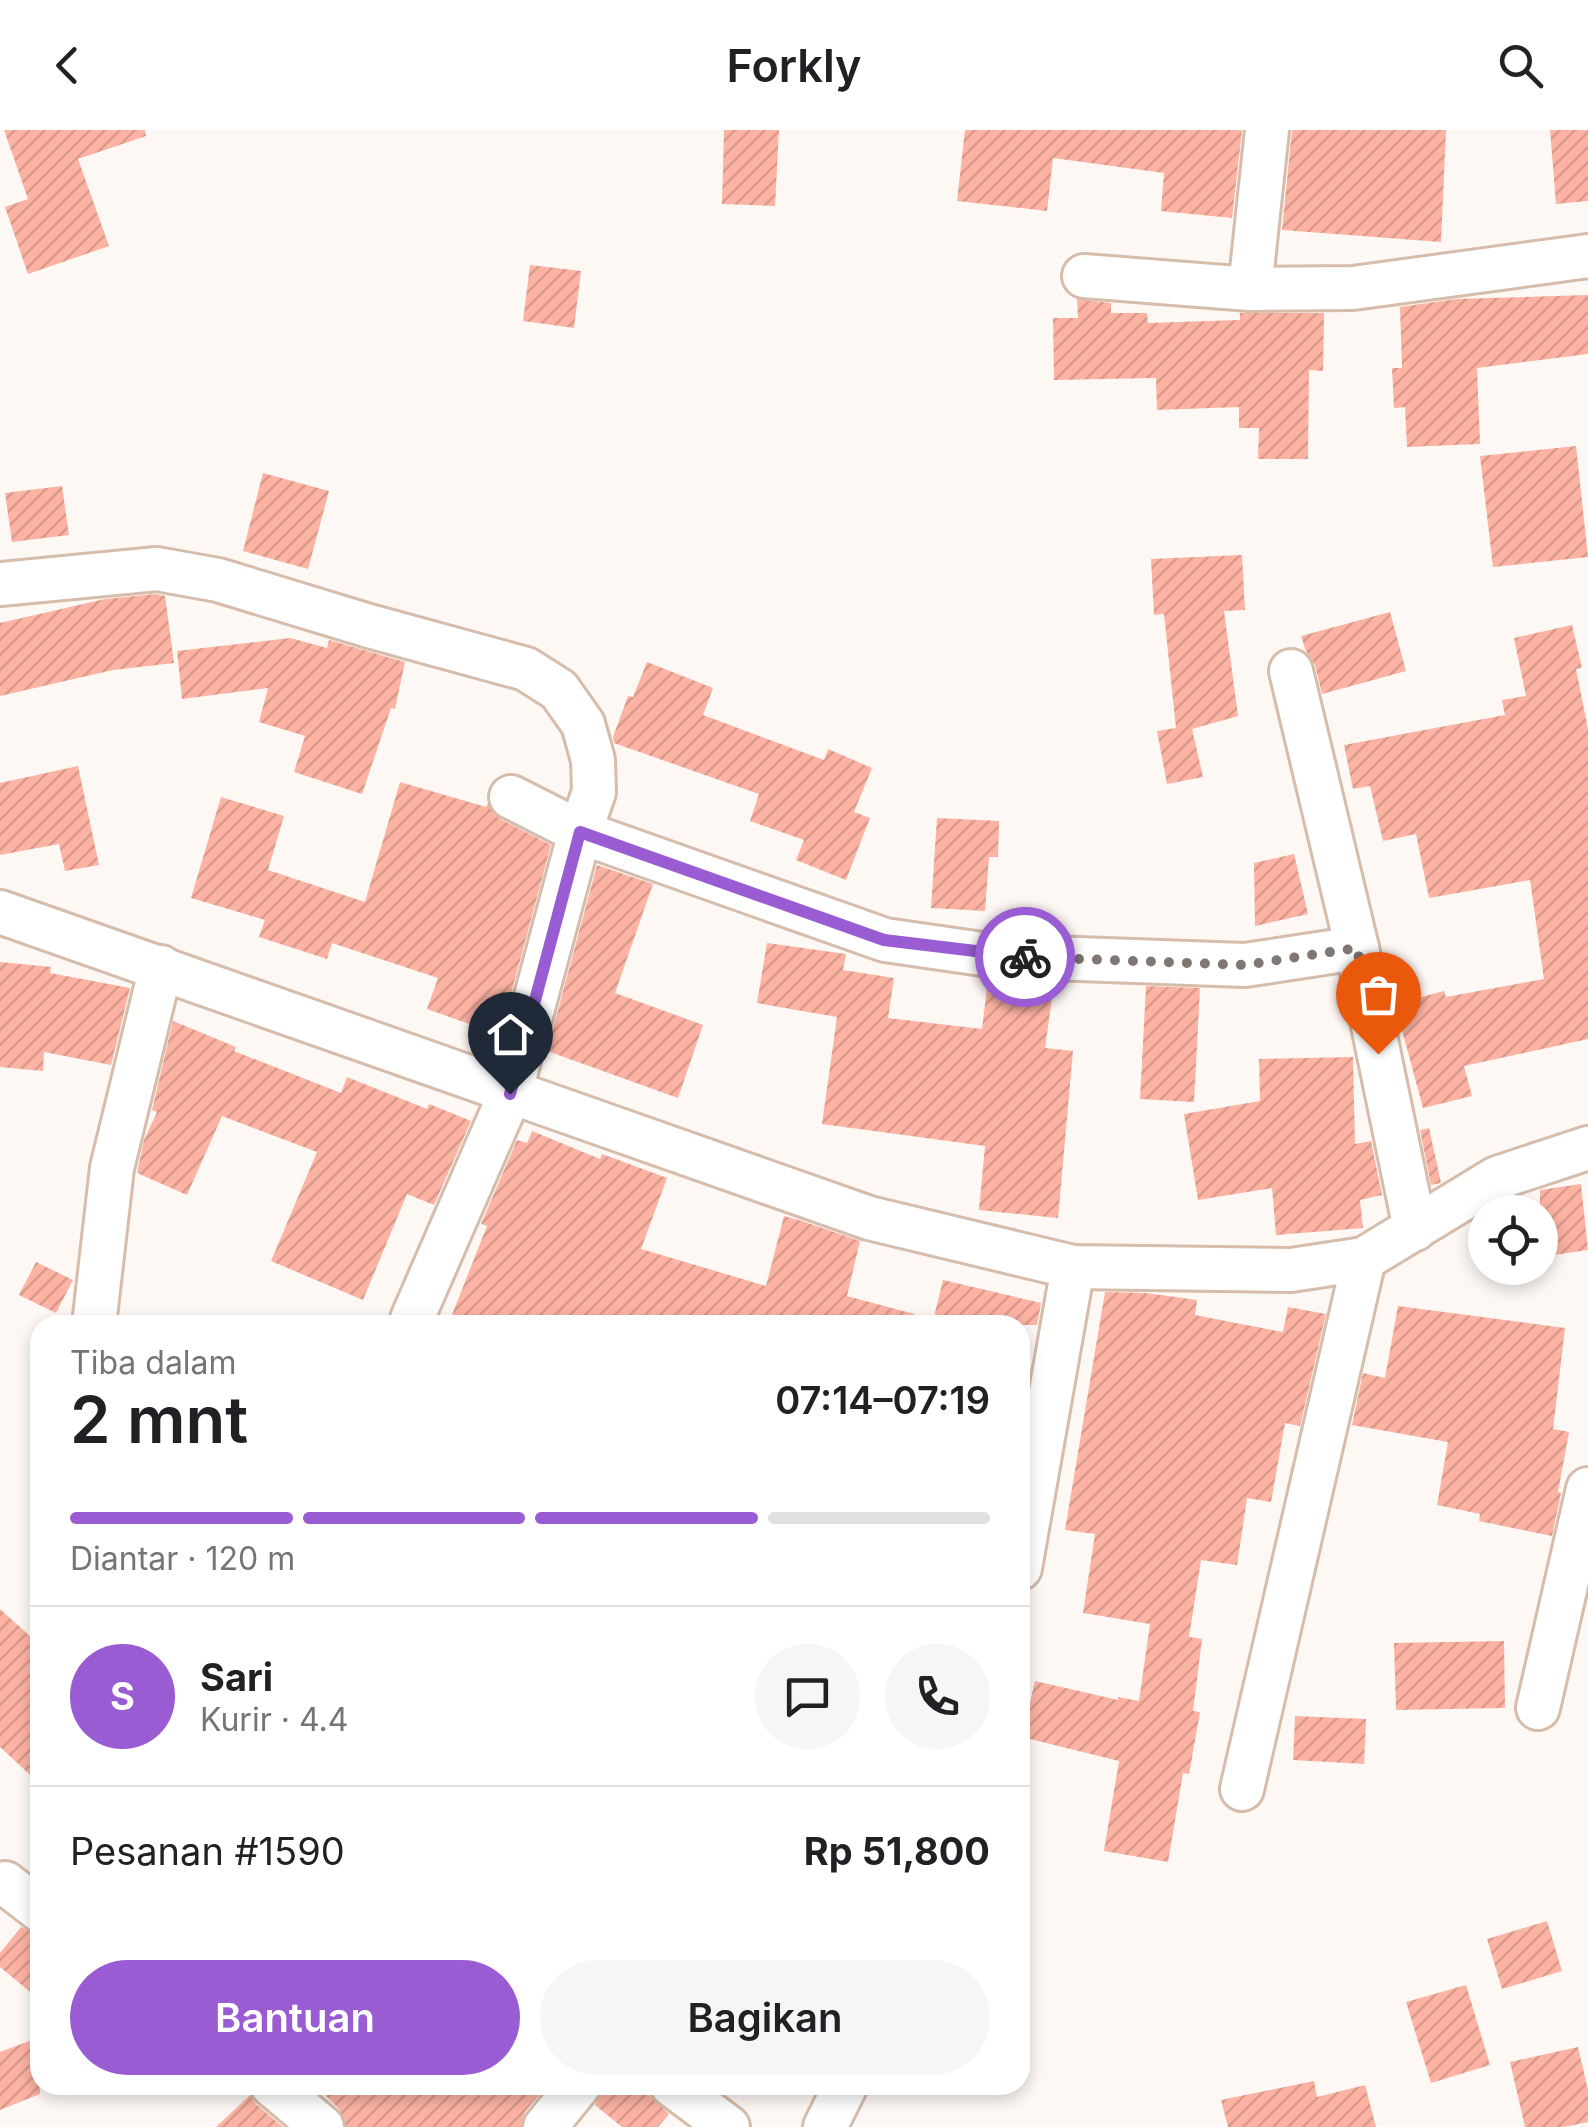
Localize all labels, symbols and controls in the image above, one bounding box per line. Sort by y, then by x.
icon: back [40,38,95,93]
text: Forkly [726,38,862,93]
icon: search [1493,38,1548,93]
courier [975,907,1075,1007]
icon: bike [998,930,1053,985]
pin [1336,952,1421,1055]
icon: bag [1351,967,1406,1022]
pin [468,992,553,1095]
icon: home [483,1007,538,1062]
map controls [1468,1195,1558,1285]
button: locate [1468,1195,1558,1285]
text: Tiba dalam [70,1343,237,1382]
text: 07:14–07:19 [775,1377,990,1423]
text: 2 mnt [70,1380,248,1459]
text: Diantar · 120 m [70,1539,295,1578]
button: chat [755,1644,860,1749]
button: phone [885,1644,990,1749]
text: Sari [200,1654,273,1700]
text: S [110,1673,135,1719]
text: Kurir · 4.4 [200,1700,348,1739]
text: Pesanan #1590 [70,1828,345,1874]
text: Rp 51,800 [804,1828,990,1874]
button: Bantuan [70,1960,520,2075]
button: Bagikan [540,1960,990,2075]

